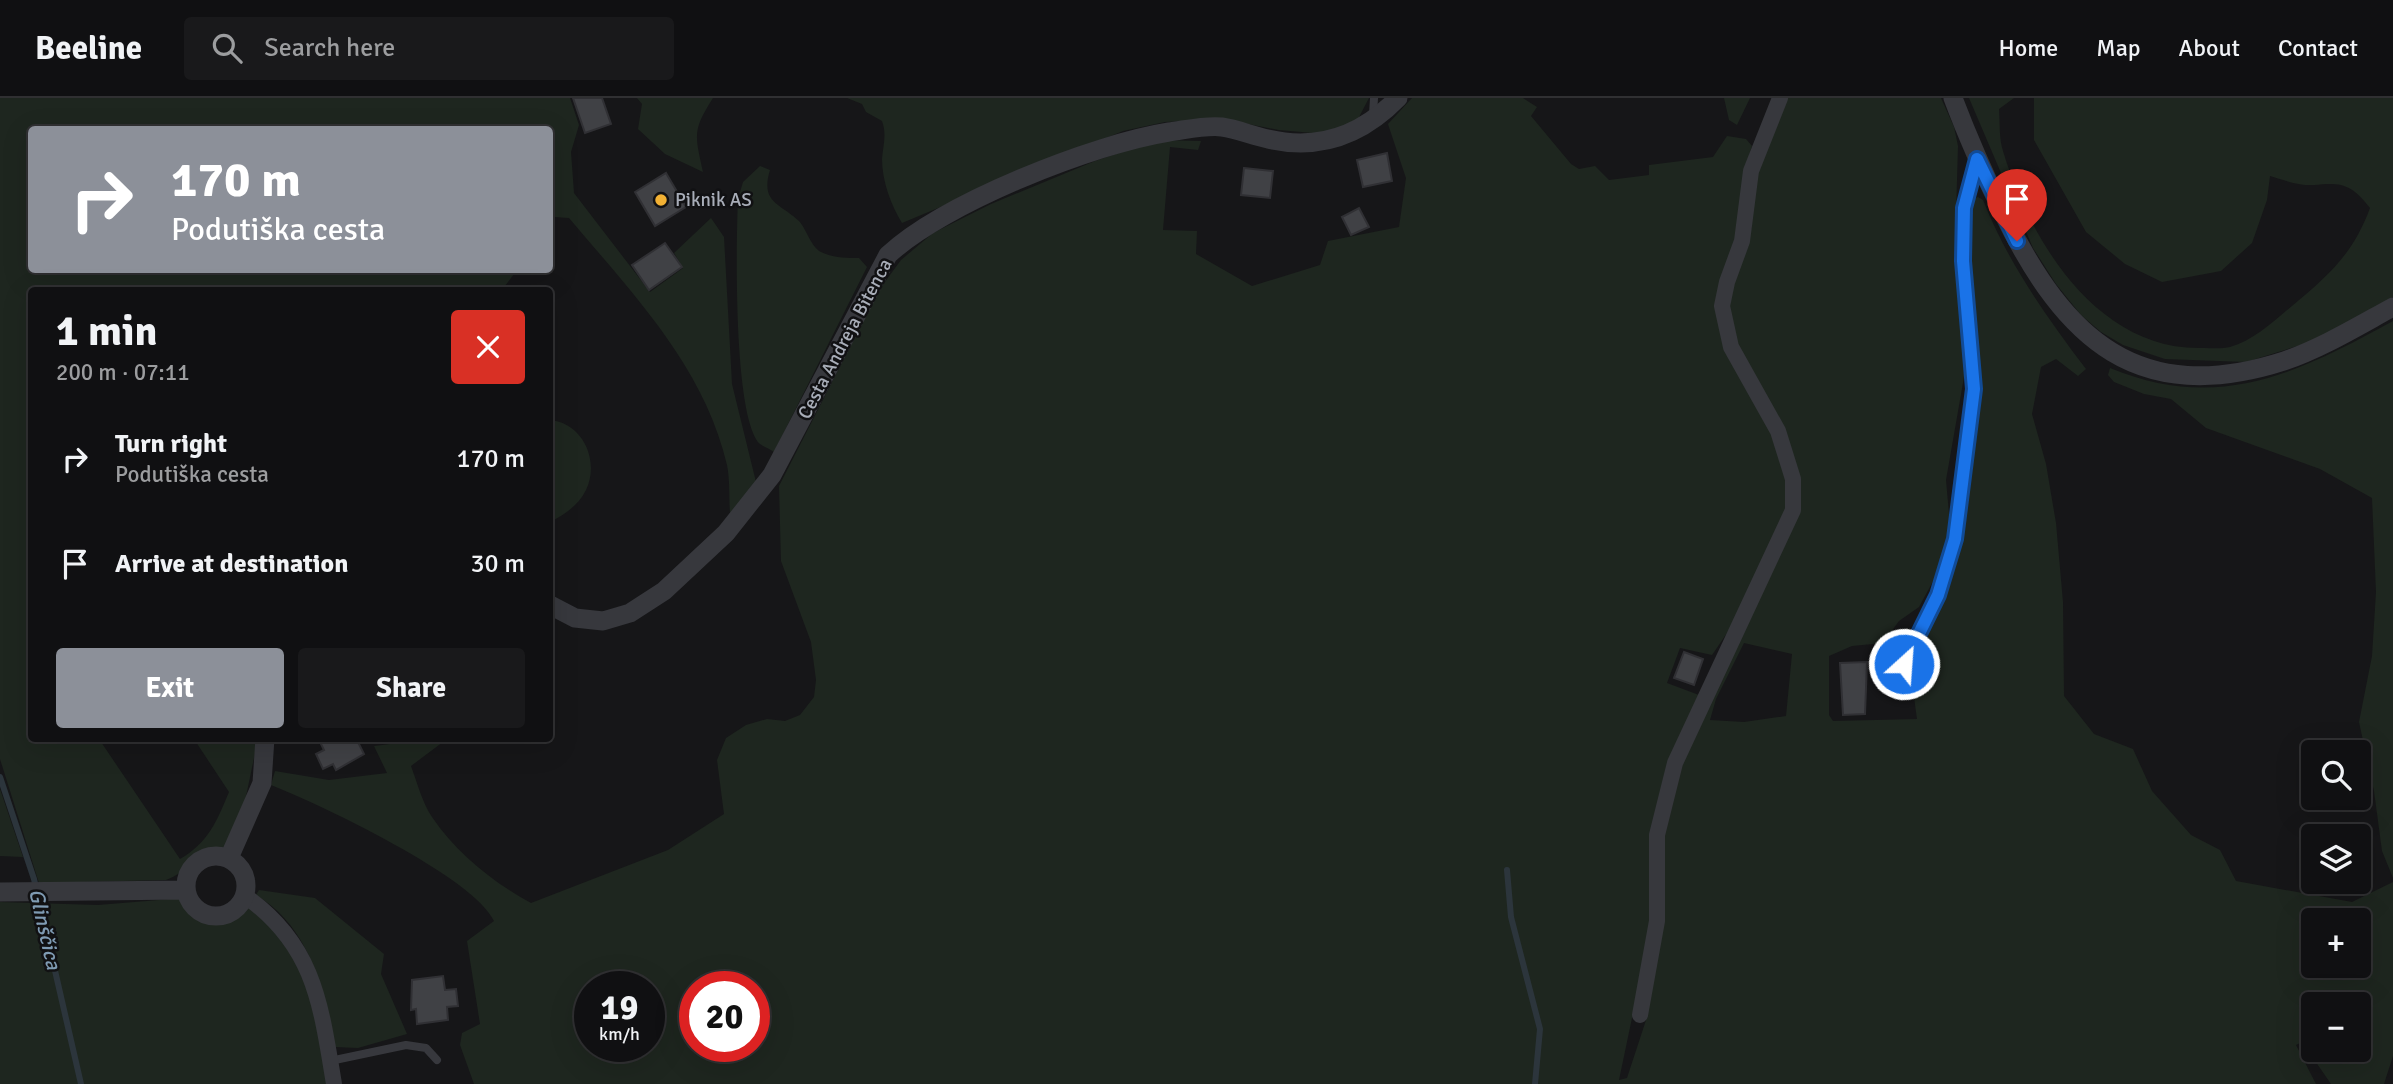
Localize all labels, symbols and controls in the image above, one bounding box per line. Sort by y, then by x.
search box [184,17,674,80]
text: Beeline [35,28,142,69]
icon: search [208,29,246,67]
text: Search here [264,32,395,64]
text: Home [1998,33,2058,63]
text: Map [2096,33,2141,63]
text: About [2179,33,2240,63]
text: Contact [2278,33,2358,63]
text: 170 m [171,150,301,210]
icon: right [56,154,147,245]
pin [1987,169,2047,241]
icon: arrive [1998,180,2036,218]
place label: Piknik AS [675,188,752,212]
marker: Piknik AS [653,192,669,208]
text: Podutiška cesta [171,210,385,249]
street label: Cesta Andreja Bitenca [793,255,897,423]
text: 1 min [56,306,157,357]
button: close [451,310,525,384]
text: 200 m · 07:11 [56,358,190,387]
text: Turn right [115,428,227,460]
icon: right [56,440,94,478]
text: 170 m [456,443,525,475]
text: Podutiška cesta [115,460,269,489]
icon: arrive [56,545,94,583]
text: Arrive at destination [115,548,348,580]
text: 30 m [470,548,525,580]
position arrow [1867,627,1941,701]
button: Exit [56,648,284,728]
button: Share [298,648,525,728]
map controls [2301,740,2371,1062]
button: search [2301,740,2371,810]
button: layers [2301,824,2371,894]
water label: Glinščica [23,886,67,973]
button: + [2301,908,2371,978]
speed limit sign: 20 [679,971,770,1062]
text: 19 [601,986,638,1029]
button: − [2301,992,2371,1062]
text: km/h [599,1023,640,1045]

